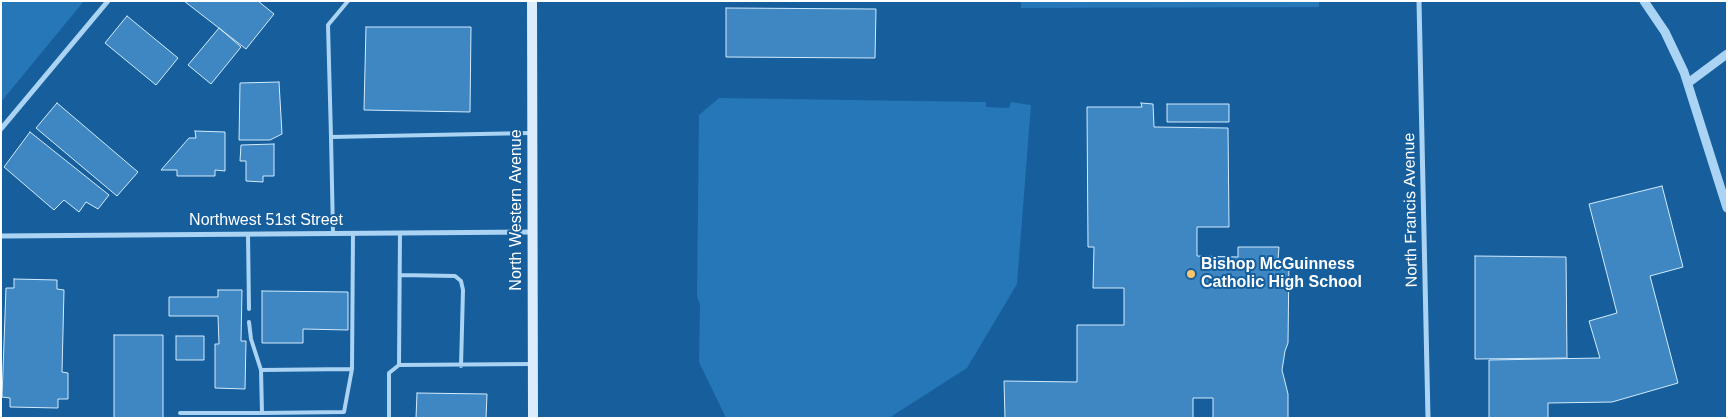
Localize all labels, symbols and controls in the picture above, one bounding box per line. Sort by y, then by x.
street label: North Western Avenue [507,129,527,291]
street label: North Francis Avenue [1400,133,1422,287]
street label: Northwest 51st Street [189,211,343,231]
place label: Bishop McGuinness Catholic High School [1201,255,1362,293]
marker: Bishop McGuinness Catholic High School [1185,268,1197,280]

